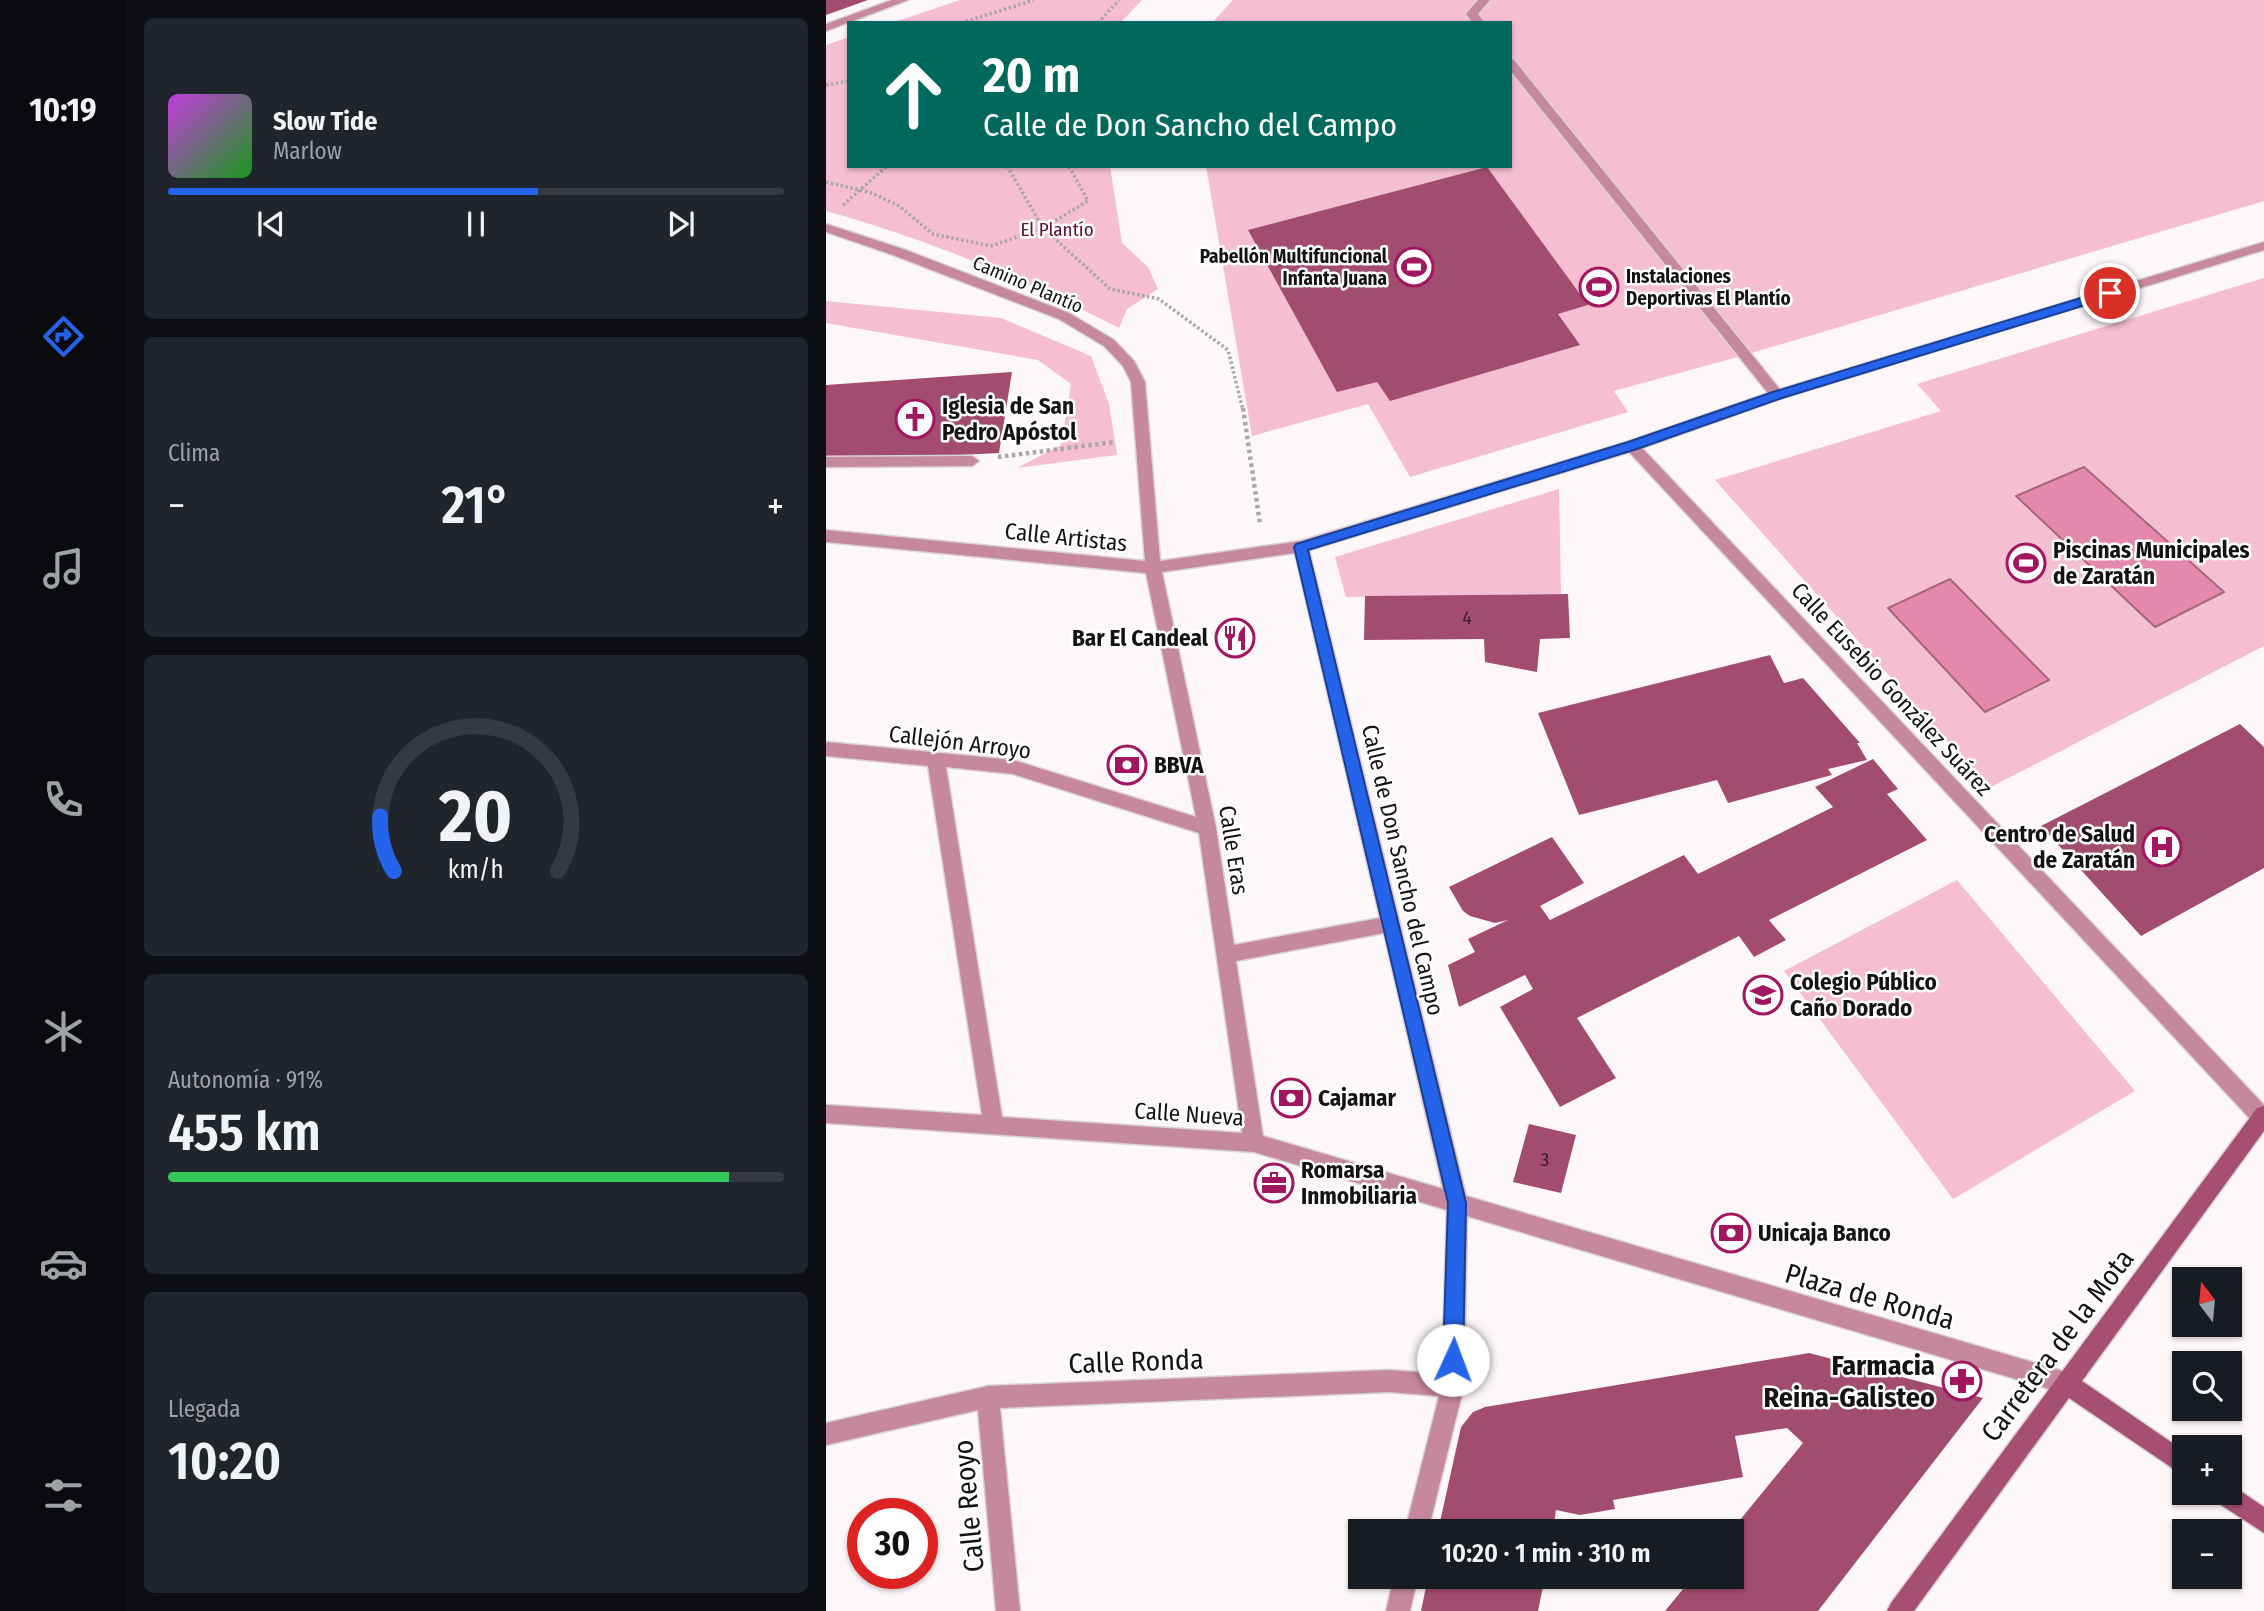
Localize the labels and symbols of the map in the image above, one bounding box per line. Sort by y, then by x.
park label: El Plantío [1020,218,1094,241]
place label: Pabellón Multifuncional Infanta Juana [1200,245,1388,290]
sports icon: Pabellón Multifuncional Infanta Juana [1393,246,1435,288]
street label: Camino Plantío [969,251,1086,318]
pin [2080,263,2140,323]
place label: Instalaciones Deportivas El Plantío [1626,265,1791,310]
sports icon: Instalaciones Deportivas El Plantío [1578,266,1620,308]
place label: Iglesia de San Pedro Apóstol [942,392,1077,446]
church icon: Iglesia de San Pedro Apóstol [894,398,936,440]
street label: Calle Artistas [1003,517,1129,557]
place label: Piscinas Municipales de Zaratán [2053,536,2250,590]
sports icon: Piscinas Municipales de Zaratán [2005,542,2047,584]
street label: Calle Eusebio González Suárez [1786,576,1998,802]
house number: 4 [1462,606,1472,629]
restaurant icon: Bar El Candeal [1214,617,1256,659]
place label: Bar El Candeal [1072,624,1209,652]
street label: Callejón Arroyo [887,719,1033,765]
street label: Calle de Don Sancho del Campo [1356,722,1450,1018]
bank icon: BBVA [1106,744,1148,786]
place label: BBVA [1154,751,1204,779]
street label: Calle Eras [1213,803,1255,897]
place label: Centro de Salud de Zaratán [1984,820,2135,874]
hospital icon: Centro de Salud de Zaratán [2141,826,2183,868]
place label: Colegio Público Caño Dorado [1790,968,1937,1022]
school or university icon: Colegio Público Caño Dorado [1742,974,1784,1016]
bank icon: Cajamar [1270,1077,1312,1119]
place label: Cajamar [1318,1084,1396,1112]
street label: Calle Nueva [1133,1096,1245,1132]
house number: 3 [1541,1148,1549,1171]
place label: Romarsa Inmobiliaria [1301,1156,1417,1210]
office icon: Romarsa Inmobiliaria [1253,1162,1295,1204]
bank icon: Unicaja Banco [1710,1212,1752,1254]
place label: Unicaja Banco [1758,1219,1891,1247]
street label: Carretera de la Mota [1974,1243,2140,1448]
street label: Plaza de Ronda [1781,1257,1958,1336]
north arrow [2172,1267,2242,1337]
position arrow [1416,1323,1490,1397]
street label: Calle Ronda [1068,1343,1204,1380]
place label: Farmacia Reina-Galisteo [1764,1349,1935,1414]
pharmacy icon: Farmacia Reina-Galisteo [1941,1360,1983,1402]
street label: Calle Reoyo [946,1438,991,1574]
speed limit sign: 30 [847,1498,938,1589]

